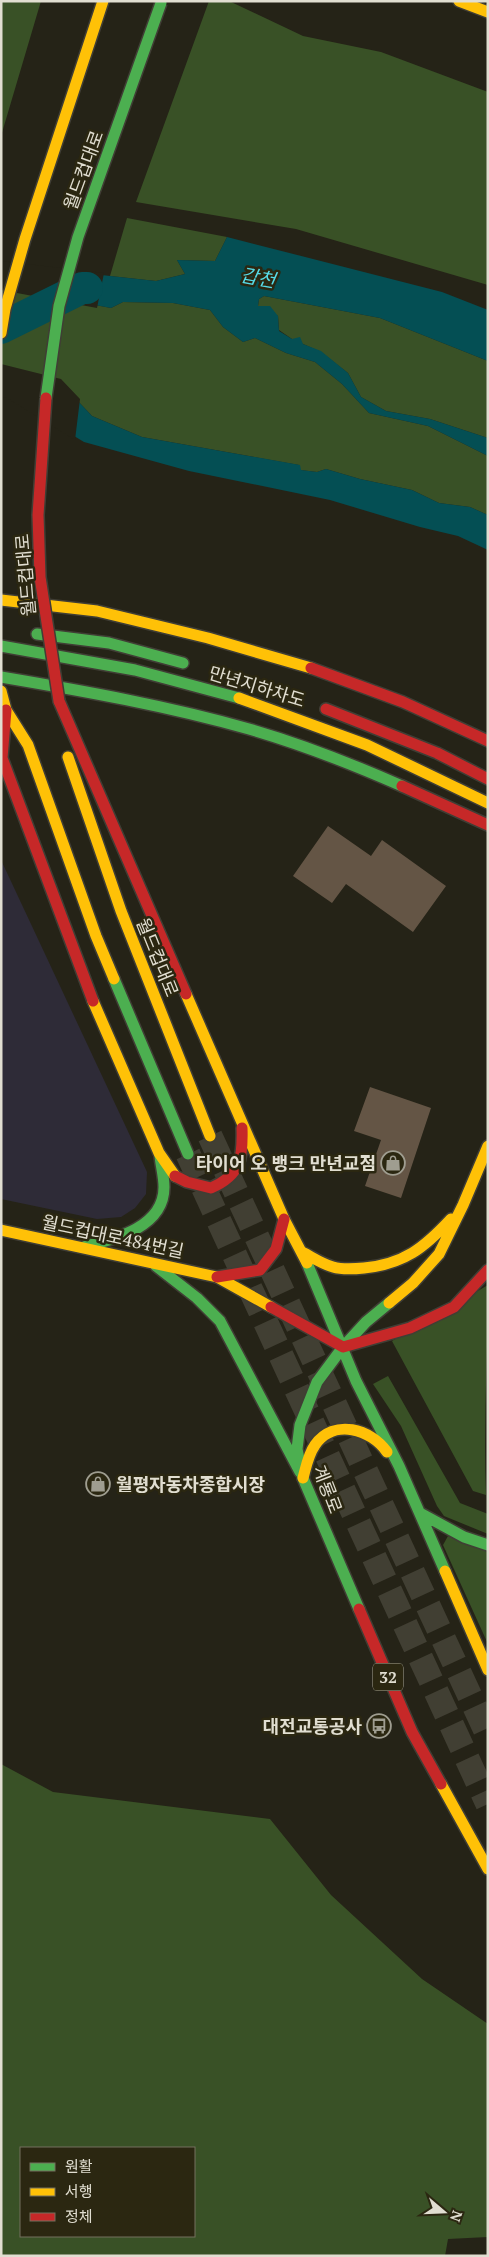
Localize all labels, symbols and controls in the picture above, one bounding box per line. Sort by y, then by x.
street label: 월드컵대로 [58,127,108,213]
water label: 갑천 [239,262,279,293]
street label: 월드컵대로 [9,533,41,617]
street label: 만년지하차도 [206,660,308,712]
street label: 월드컵대로 [131,914,185,1000]
shop icon: 타이어 오 뱅크 만년교점 [380,1150,406,1176]
place label: 타이어 오 뱅크 만년교점 [196,1151,376,1175]
street label: 월드컵대로484번길 [40,1209,186,1263]
street label: 계룡로 [308,1462,348,1516]
shop icon: 월평자동차종합시장 [85,1471,111,1497]
place label: 월평자동차종합시장 [116,1472,265,1496]
road number: 32 [373,1664,403,1690]
bus stop icon: 대전교통공사 [366,1713,392,1739]
place label: 대전교통공사 [263,1714,362,1738]
legend [20,2147,195,2237]
text: 원활 [65,2156,93,2176]
text: 서행 [65,2181,93,2201]
north arrow [419,2187,469,2237]
text: 정체 [65,2206,93,2226]
text: N [446,2208,467,2225]

